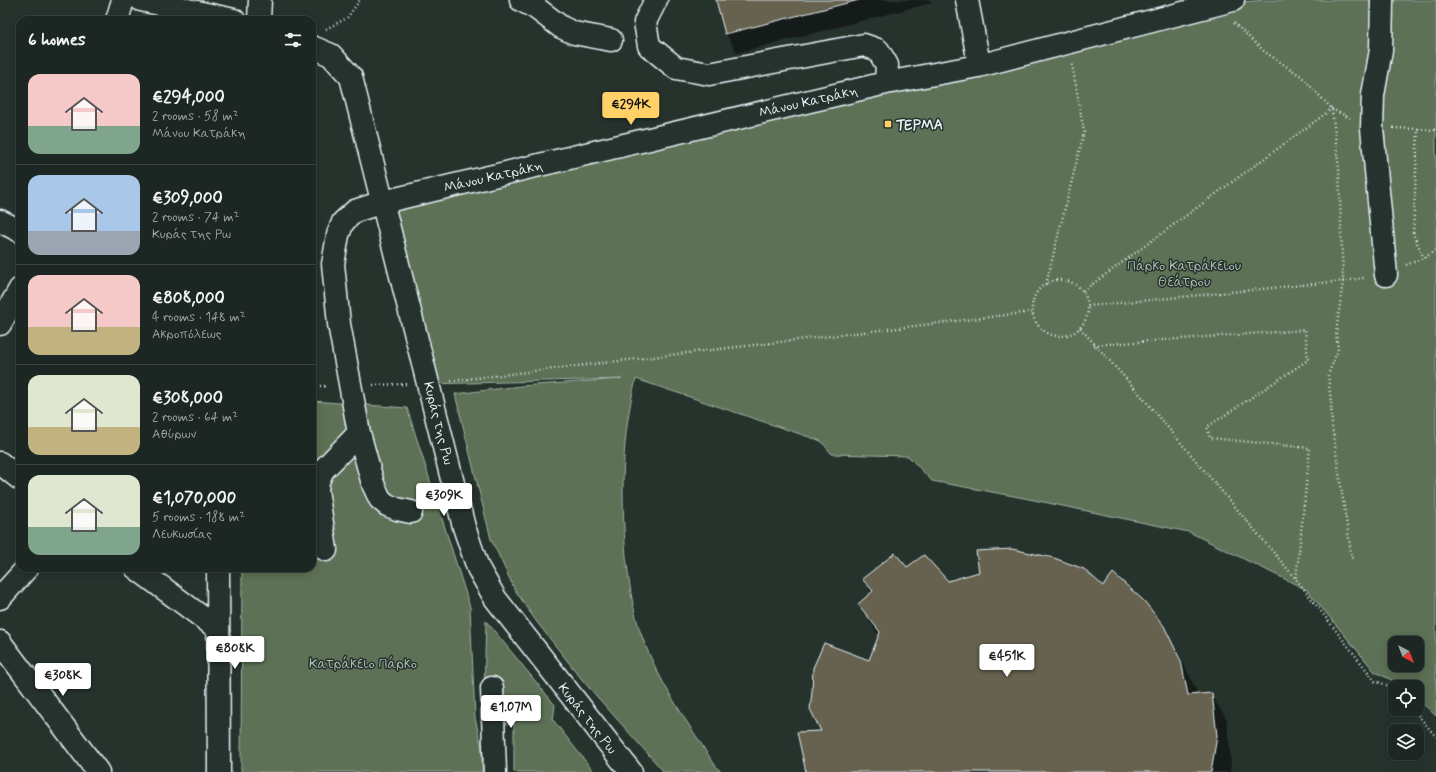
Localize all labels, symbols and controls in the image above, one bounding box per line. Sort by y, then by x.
text: 6 homes [28,29,86,51]
icon: filters [282,29,304,51]
street label: Μάνου Κατράκη [757,82,859,122]
text: €294,000 [152,86,225,108]
icon: home [60,90,108,138]
pin: €294K [603,92,659,126]
text: €294K [611,96,651,113]
text: 2 rooms · 58 m² [152,108,239,125]
place label: ΤΕΡΜΑ [895,116,943,134]
marker: ΤΕΡΜΑ [883,119,893,129]
text: Μάνου Κατράκη [152,125,246,142]
street label: Μάνου Κατράκη [442,157,544,197]
text: €309,000 [152,187,223,209]
icon: home [60,191,108,239]
text: 2 rooms · 74 m² [152,209,239,226]
text: Κυράς της Ρω [152,226,231,243]
park label: Πάρκο Κατράκειου Θεάτρου [1127,257,1241,291]
text: €808,000 [152,287,225,309]
icon: home [60,291,108,339]
text: 4 rooms · 148 m² [152,309,246,326]
text: Ακροπόλεως [152,326,222,343]
street label: Κυράς της Ρω [419,380,457,467]
text: €308,000 [152,387,223,409]
icon: home [60,391,108,439]
text: 2 rooms · 64 m² [152,409,238,426]
text: Αθύρων [152,426,196,443]
pin: €309K [416,483,472,517]
text: €1,070,000 [152,487,236,509]
text: €309K [425,487,463,504]
icon: home [60,491,108,539]
text: 5 rooms · 188 m² [152,509,245,526]
text: Λευκωσίας [152,526,212,543]
pin: €808K [207,636,263,670]
north arrow [1388,636,1424,672]
map controls [1388,636,1424,760]
text: €808K [215,640,255,657]
pin: €451K [979,644,1035,678]
text: €451K [988,648,1026,665]
park label: Κατράκειο Πάρκο [309,655,417,673]
pin: €308K [35,663,91,697]
text: €308K [44,667,82,684]
street label: Κυράς της Ρω [554,680,621,758]
button: locate [1388,680,1424,716]
pin: €1.07M [478,695,544,729]
text: €1.07M [490,699,532,716]
button: layers [1388,724,1424,760]

